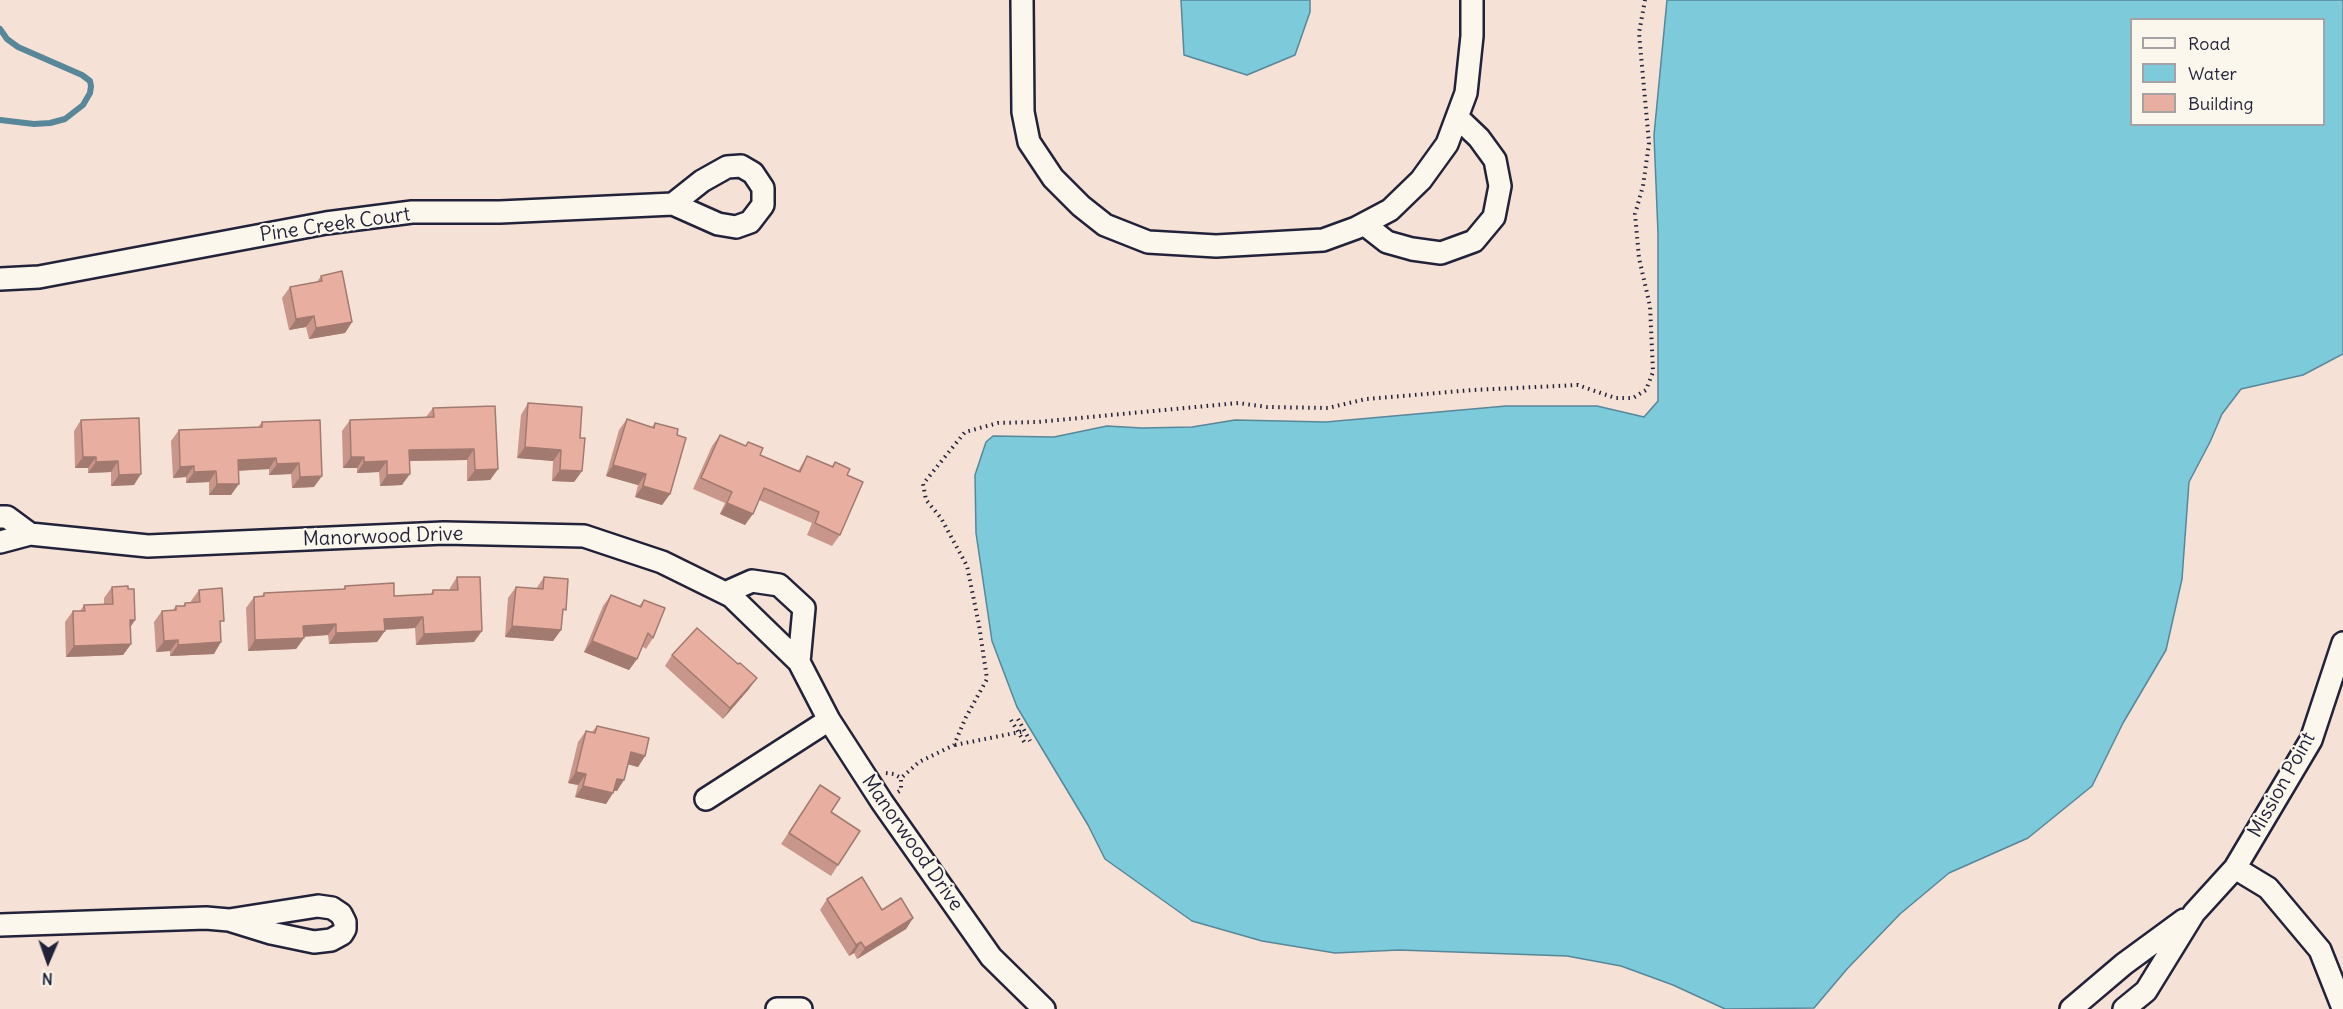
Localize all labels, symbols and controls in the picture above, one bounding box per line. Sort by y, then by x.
legend [2130,18,2325,126]
text: Road [2188,32,2230,55]
text: Water [2188,62,2237,85]
text: Building [2188,92,2253,115]
street label: Pine Creek Court [258,203,412,247]
street label: Manorwood Drive [302,522,464,552]
street label: Mission Point [2243,728,2321,842]
street label: Manorwood Drive [856,770,968,916]
north arrow [18,931,78,991]
text: N [41,969,53,989]

